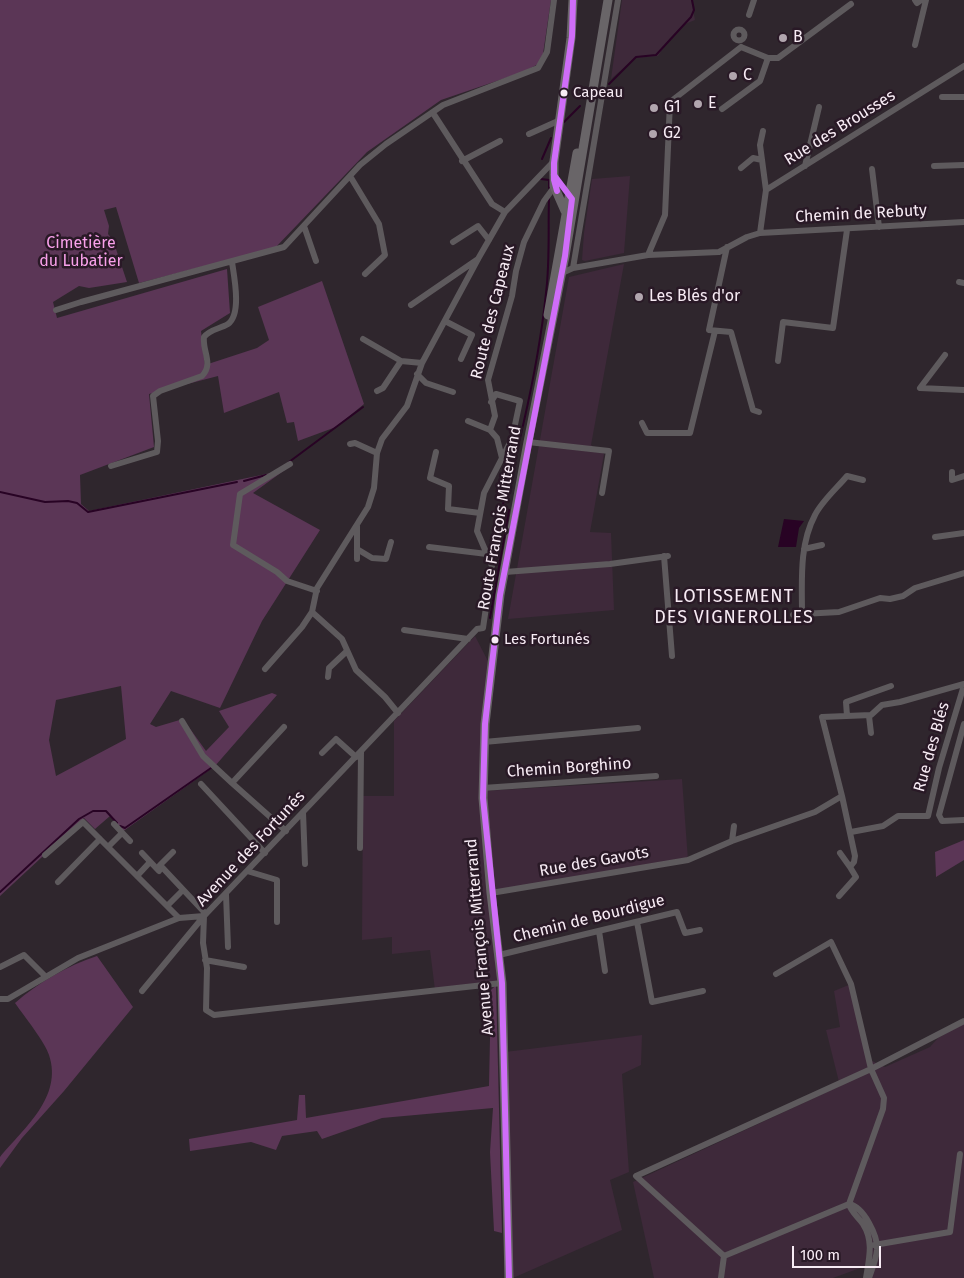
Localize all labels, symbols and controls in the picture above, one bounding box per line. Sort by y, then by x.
place label: B [793,28,803,48]
marker: B [777,32,789,44]
place label: C [743,66,752,86]
marker: C [727,70,739,82]
place label: Capeau [573,84,623,102]
street label: Rue des Brousses [781,86,899,170]
marker: Capeau [559,88,569,98]
place label: E [708,94,717,114]
place label: G1 [664,98,681,118]
marker: E [692,98,704,110]
marker: G1 [648,102,660,114]
place label: G2 [663,124,681,144]
marker: G2 [647,128,659,140]
street label: Chemin de Rebuty [795,201,927,227]
park label: Cimetière du Lubatier [39,234,123,272]
street label: Route des Capeaux [467,243,519,381]
place label: Les Blés d'or [649,287,740,307]
marker: Les Blés d'or [633,291,645,303]
street label: Route François Mitterrand [474,424,526,612]
district label: LOTISSEMENT DES VIGNEROLLES [652,586,816,628]
place label: Les Fortunés [504,631,590,649]
marker: Les Fortunés [490,635,500,645]
street label: Rue des Blés [910,700,954,794]
street label: Chemin Borghino [506,754,632,782]
street label: Avenue des Fortunés [193,787,309,911]
street label: Avenue François Mitterrand [462,838,498,1036]
street label: Rue des Gavots [538,843,650,881]
street label: Chemin de Bourdigue [511,891,667,947]
scale bar [794,1236,883,1268]
text: 100 m [800,1246,840,1264]

